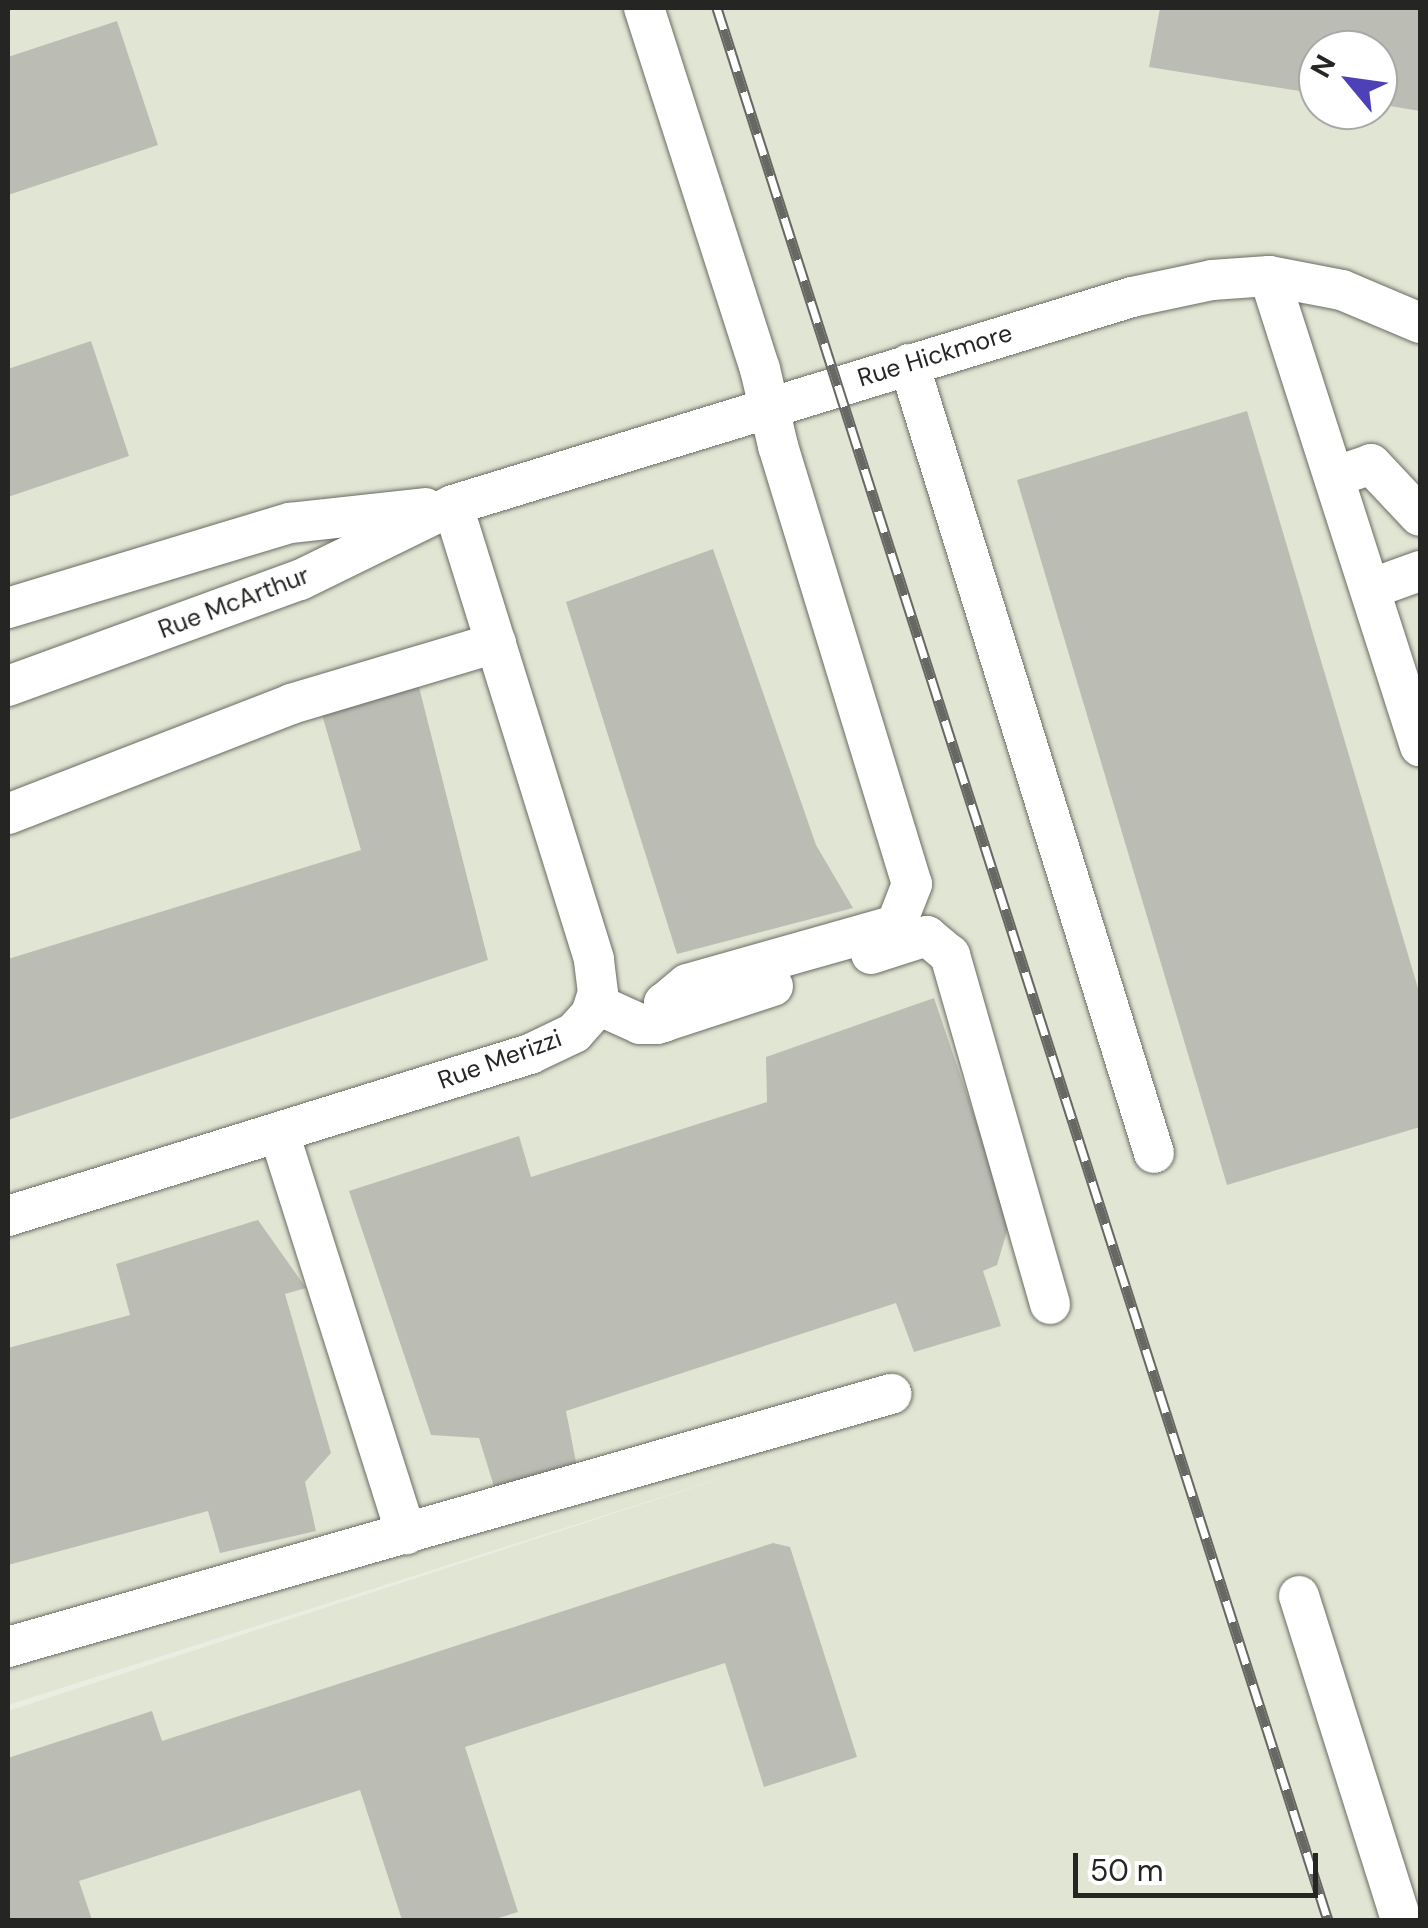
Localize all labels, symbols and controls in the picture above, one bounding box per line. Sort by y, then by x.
north arrow [1298,30,1398,130]
text: N [1302,48,1344,84]
street label: Rue Hickmore [854,318,1016,394]
street label: Rue McArthur [154,561,314,645]
street label: Rue Merizzi [434,1024,566,1096]
scale bar [1078,1833,1323,1895]
text: 50 m [1090,1851,1164,1890]

